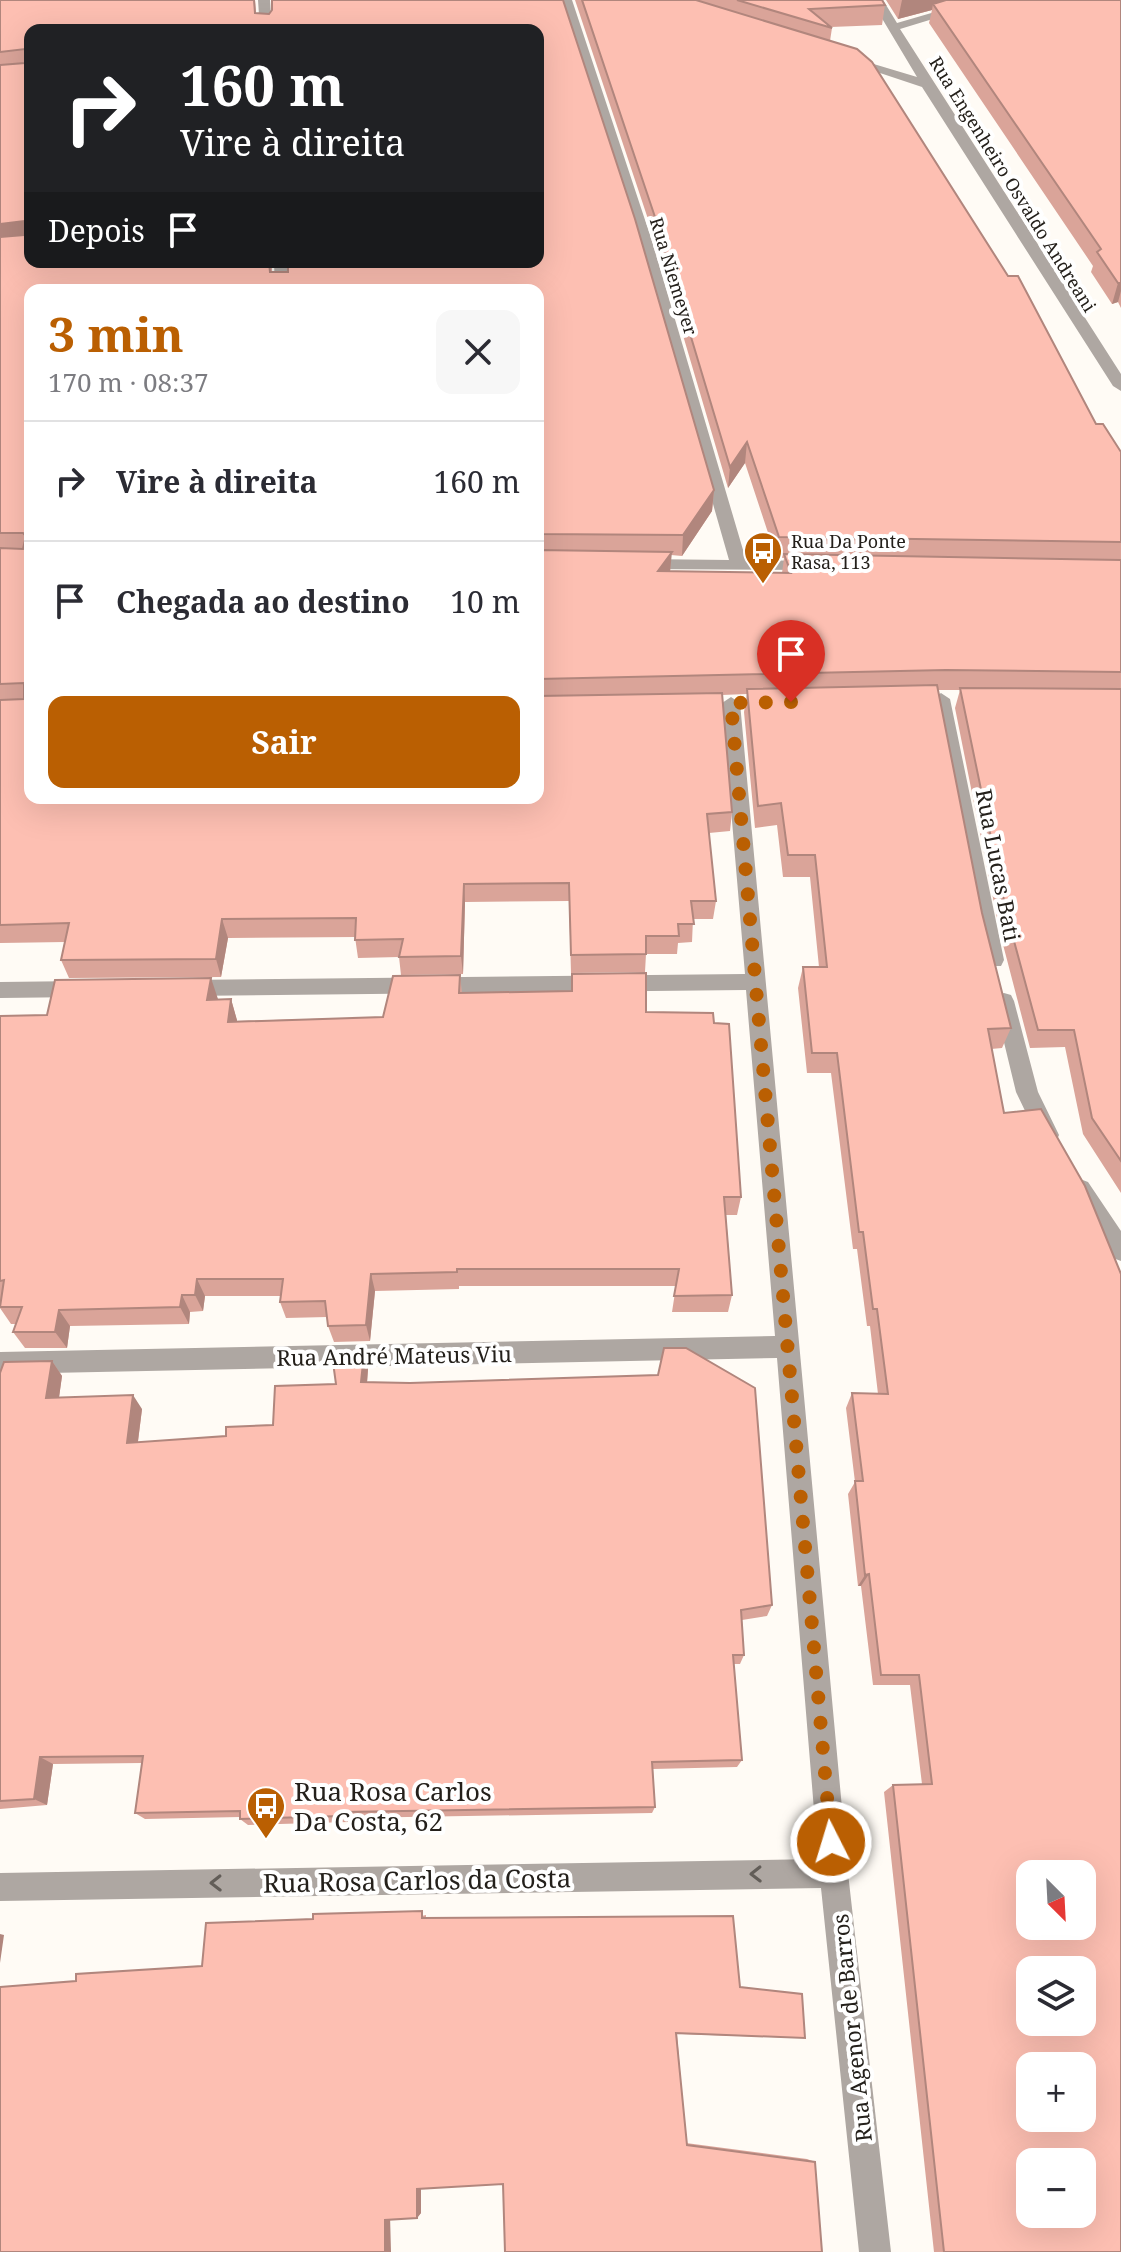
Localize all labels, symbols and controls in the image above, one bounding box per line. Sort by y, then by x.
text: 160 m [180,46,345,122]
street label: Rua Engenheiro Osvaldo Andreani [924,52,1102,316]
icon: right [48,56,152,160]
text: Vire à direita [180,118,405,167]
icon: arrive [161,208,205,252]
text: Depois [48,210,145,251]
street label: Rua Niemeyer [645,214,703,338]
text: 3 min [48,301,184,366]
button: close [436,310,520,394]
text: 170 m · 08:37 [48,364,209,400]
icon: right [48,459,92,503]
text: Vire à direita [116,461,318,502]
text: 160 m [434,461,520,502]
place label: Rua Da Ponte Rasa, 113 [791,529,906,574]
bus stop icon: Rua Da Ponte Rasa, 113 [742,530,784,585]
icon: arrive [48,579,92,623]
text: Chegada ao destino [116,581,410,622]
text: 10 m [450,581,520,622]
pin [757,620,825,702]
icon: arrive [769,632,813,676]
button: Sair [48,696,520,788]
street label: Rua Lucas Bati [970,786,1028,944]
street label: Rua André Mateus Viu [276,1338,512,1372]
place label: Rua Rosa Carlos Da Costa, 62 [294,1773,492,1839]
bus stop icon: Rua Rosa Carlos Da Costa, 62 [245,1785,287,1840]
position arrow [789,1800,873,1884]
street label: Rua Rosa Carlos da Costa [263,1859,571,1901]
north arrow [1016,1860,1096,1940]
map controls [1016,1860,1096,2228]
one-way arrow [749,1865,762,1883]
one-way arrow [209,1875,222,1892]
street label: Rua Agenor de Barros [824,1912,878,2144]
button: layers [1016,1956,1096,2036]
button: + [1016,2052,1096,2132]
button: − [1016,2148,1096,2228]

